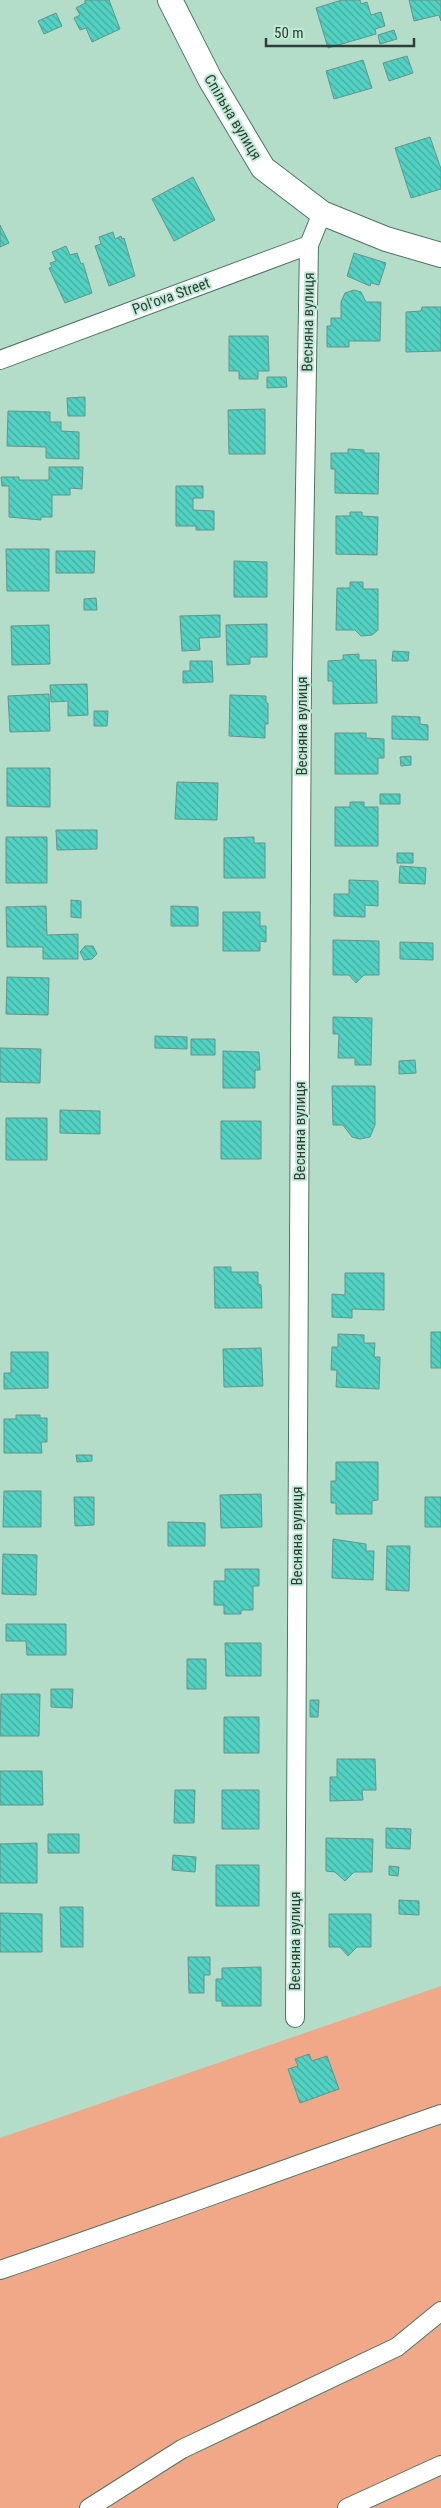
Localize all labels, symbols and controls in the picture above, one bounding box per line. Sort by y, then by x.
scale bar [266,15,414,47]
text: 50 m [274,24,304,42]
street label: Спільна вулиця [200,71,266,163]
street label: Весняна вулиця [298,272,318,372]
street label: Polʹova Street [130,274,212,318]
street label: Весняна вулиця [293,676,311,776]
street label: Весняна вулиця [291,1081,309,1181]
street label: Весняна вулиця [288,1486,306,1586]
street label: Весняна вулиця [286,1891,304,1991]

